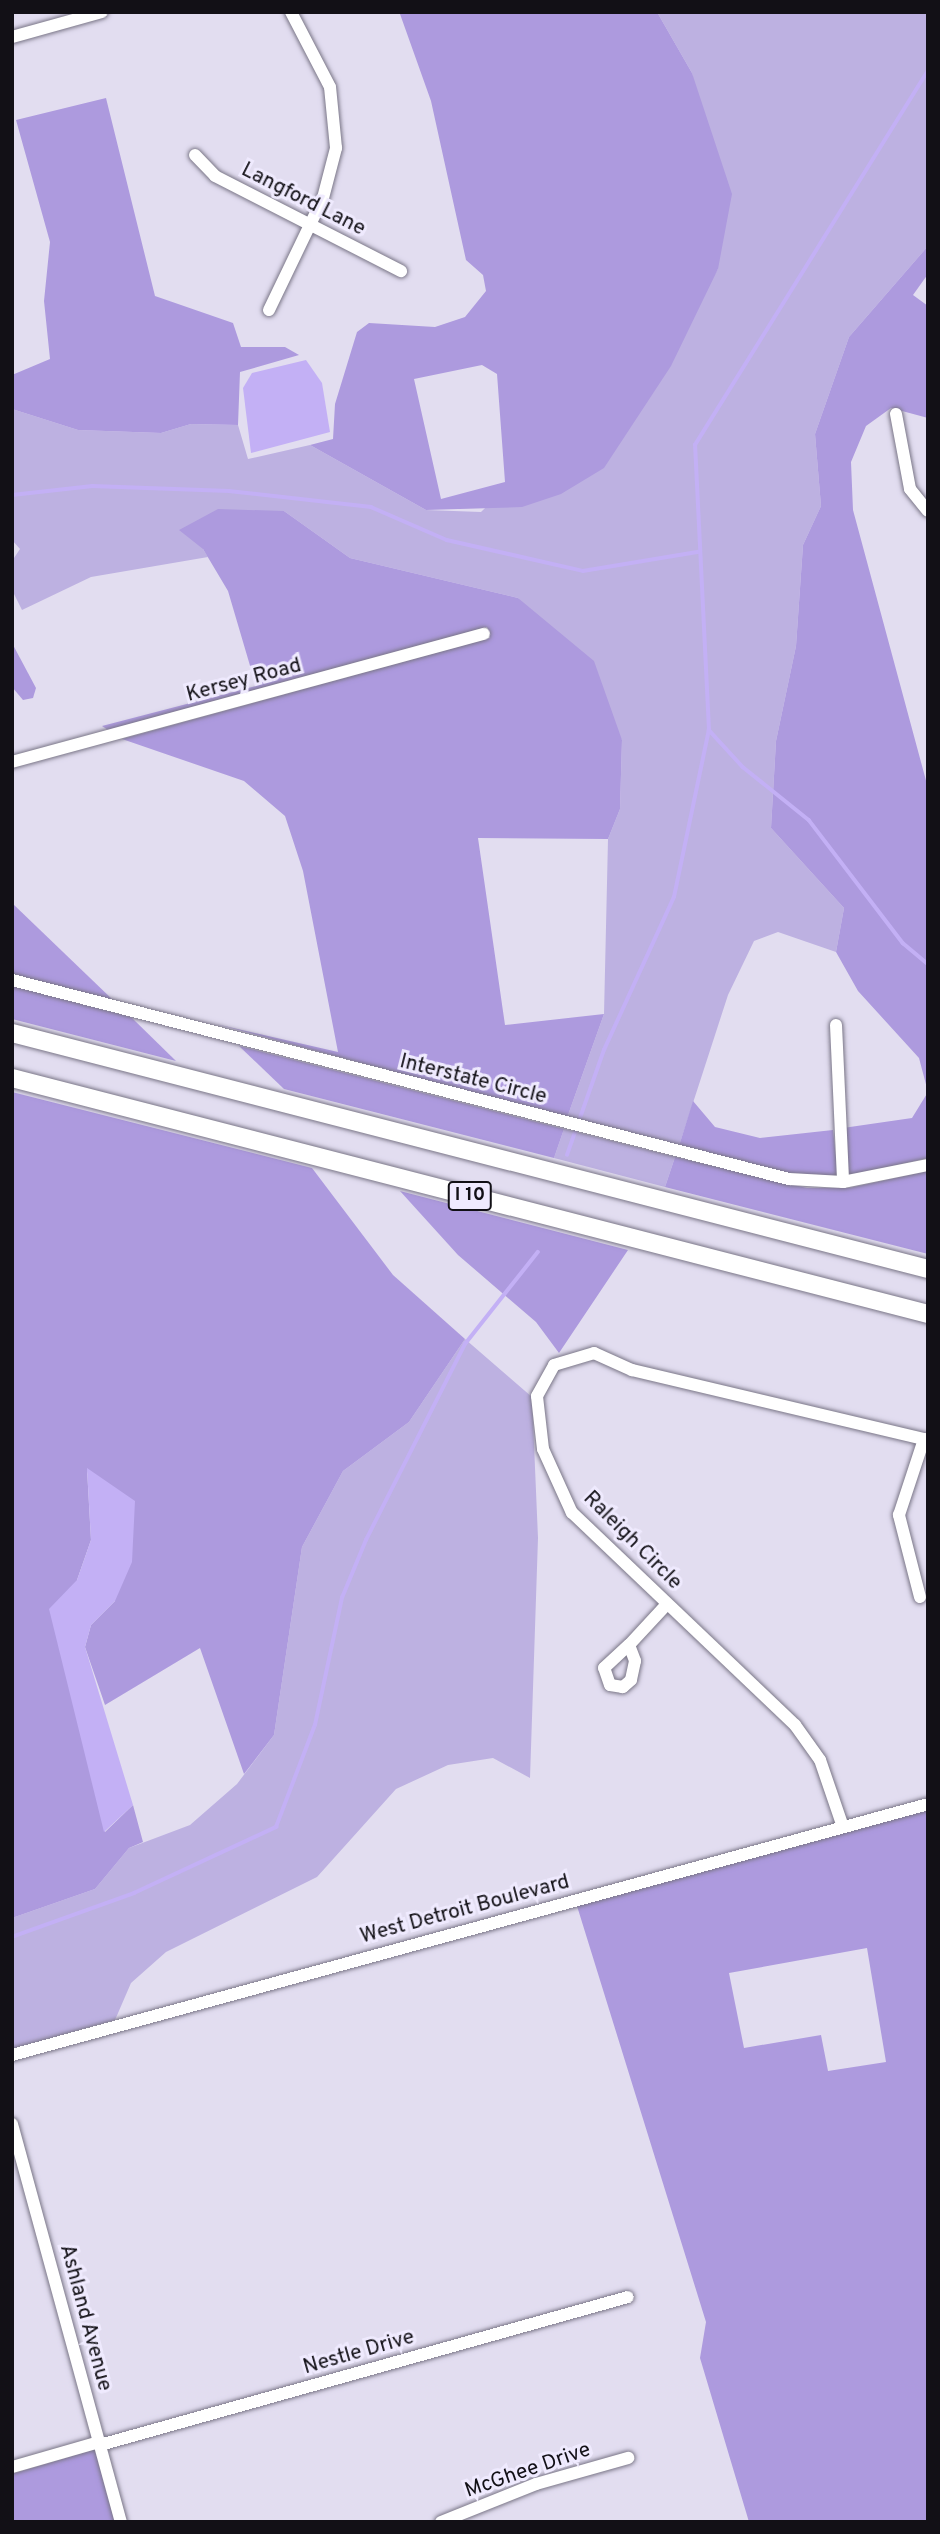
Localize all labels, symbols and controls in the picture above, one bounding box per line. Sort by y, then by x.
street label: Langford Lane [237,158,369,242]
street label: Kersey Road [184,654,304,708]
street label: Interstate Circle [397,1050,549,1110]
road number: I 10 [447,1180,493,1212]
street label: Raleigh Circle [577,1486,687,1596]
street label: West Detroit Boulevard [358,1870,572,1950]
street label: Ashland Avenue [53,2241,117,2395]
street label: Nestle Drive [300,2325,418,2381]
street label: McGhee Drive [462,2438,594,2504]

